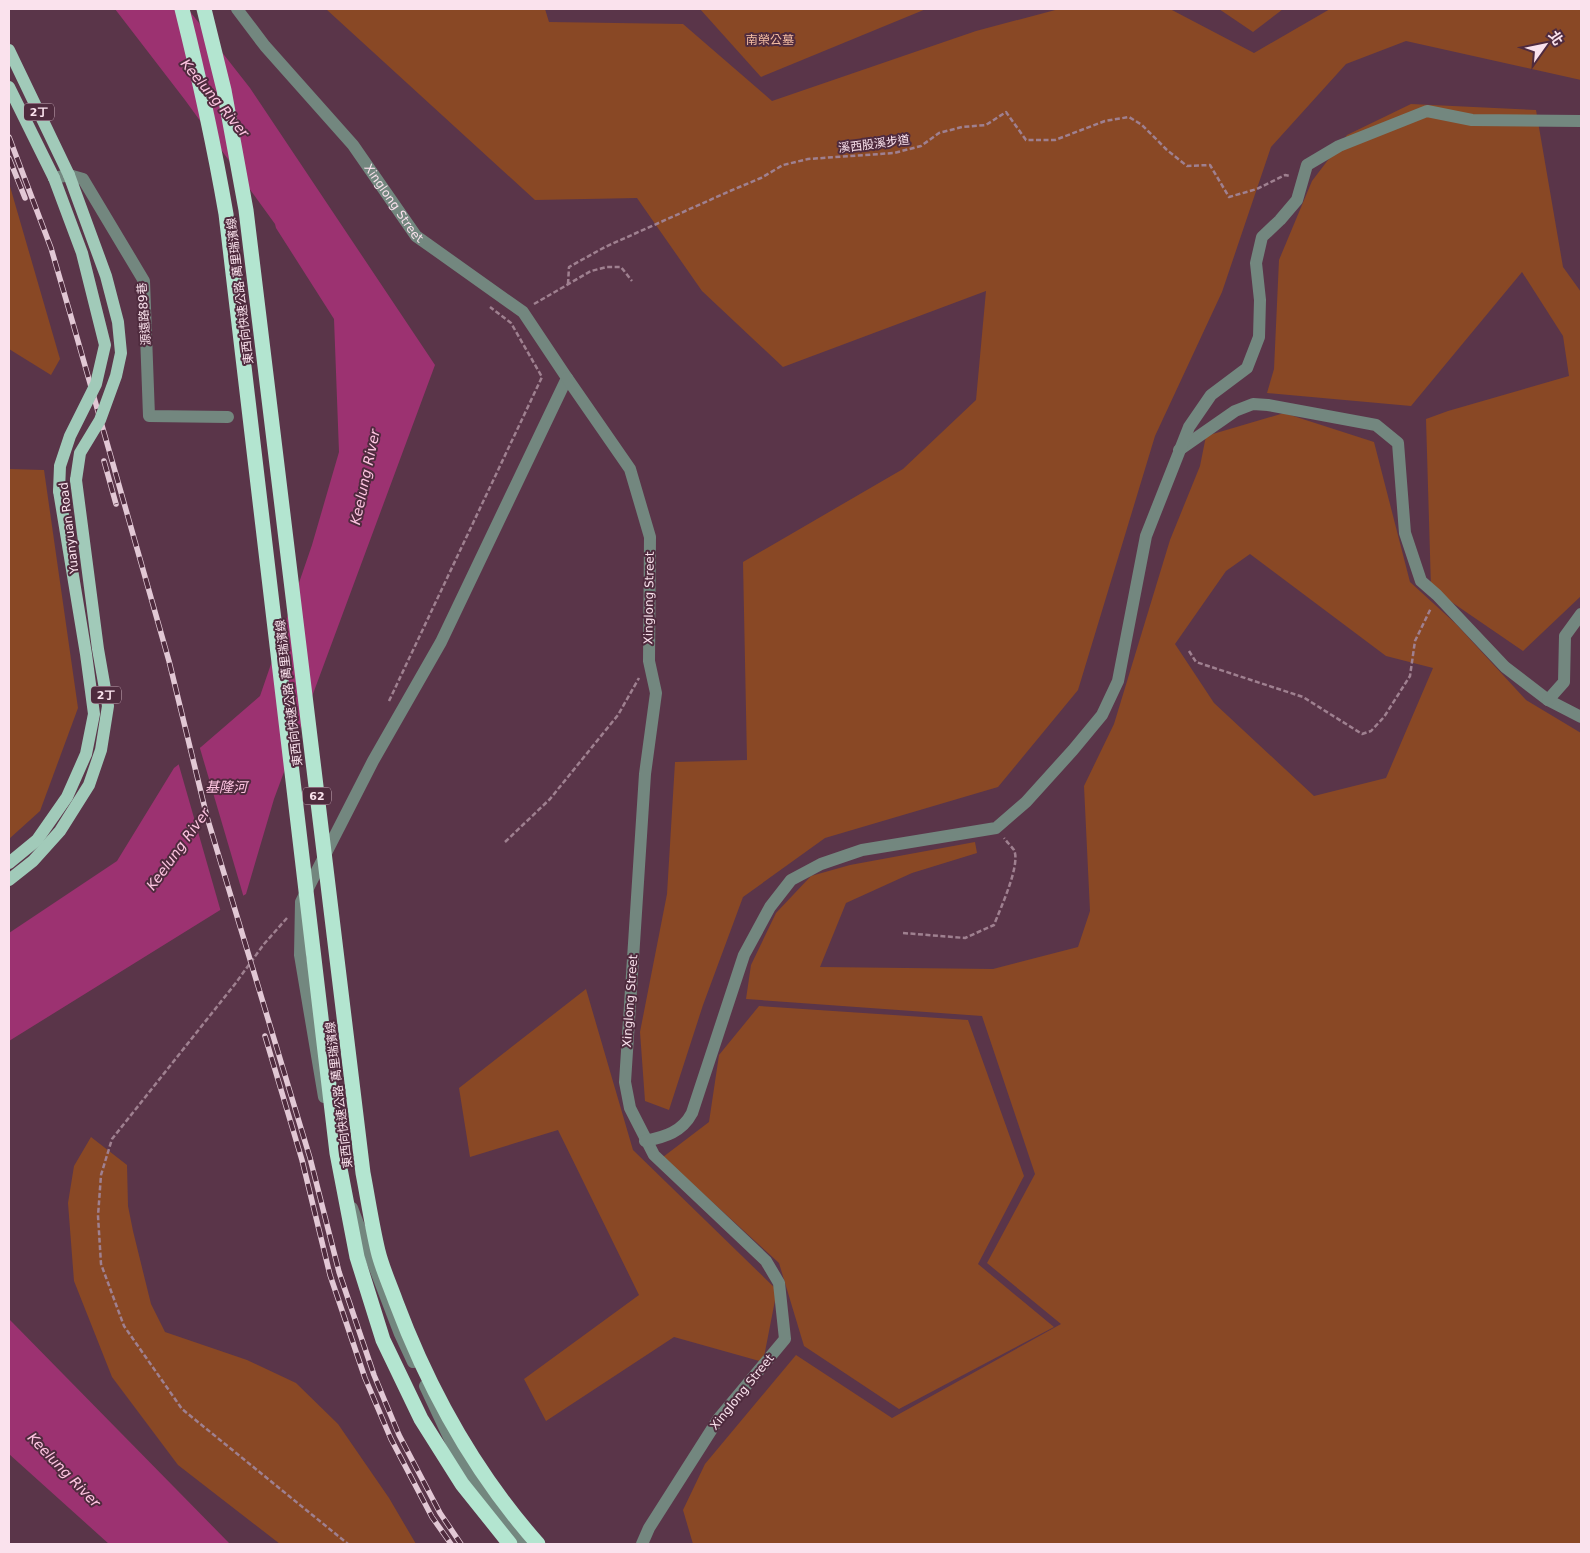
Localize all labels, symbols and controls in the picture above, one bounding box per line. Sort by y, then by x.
north arrow [1520,20,1570,70]
text: 北 [1545,28,1566,48]
park label: 南榮公墓 [746,33,794,47]
water label: Keelung River [178,56,253,141]
road number: 2丁 [24,104,54,120]
street label: 溪西股溪步道 [837,133,911,155]
street label: Xinglong Street [361,161,426,246]
street label: 東西向快速公路 萬里瑞濱線 [224,217,256,365]
street label: 源遠路89巷 [135,282,153,346]
water label: Keelung River [347,427,383,526]
street label: Yuanyuan Road [56,481,82,576]
street label: Xinglong Street [641,551,657,645]
street label: 東西向快速公路 萬里瑞濱線 [273,619,305,767]
road number: 2丁 [91,686,121,704]
water label: 基隆河 [205,779,250,795]
road number: 62 [303,788,331,804]
water label: Keelung River [143,804,214,893]
street label: Xinglong Street [620,954,640,1048]
street label: 東西向快速公路 萬里瑞濱線 [323,1021,355,1169]
street label: Xinglong Street [707,1351,777,1433]
water label: Keelung River [25,1429,104,1511]

